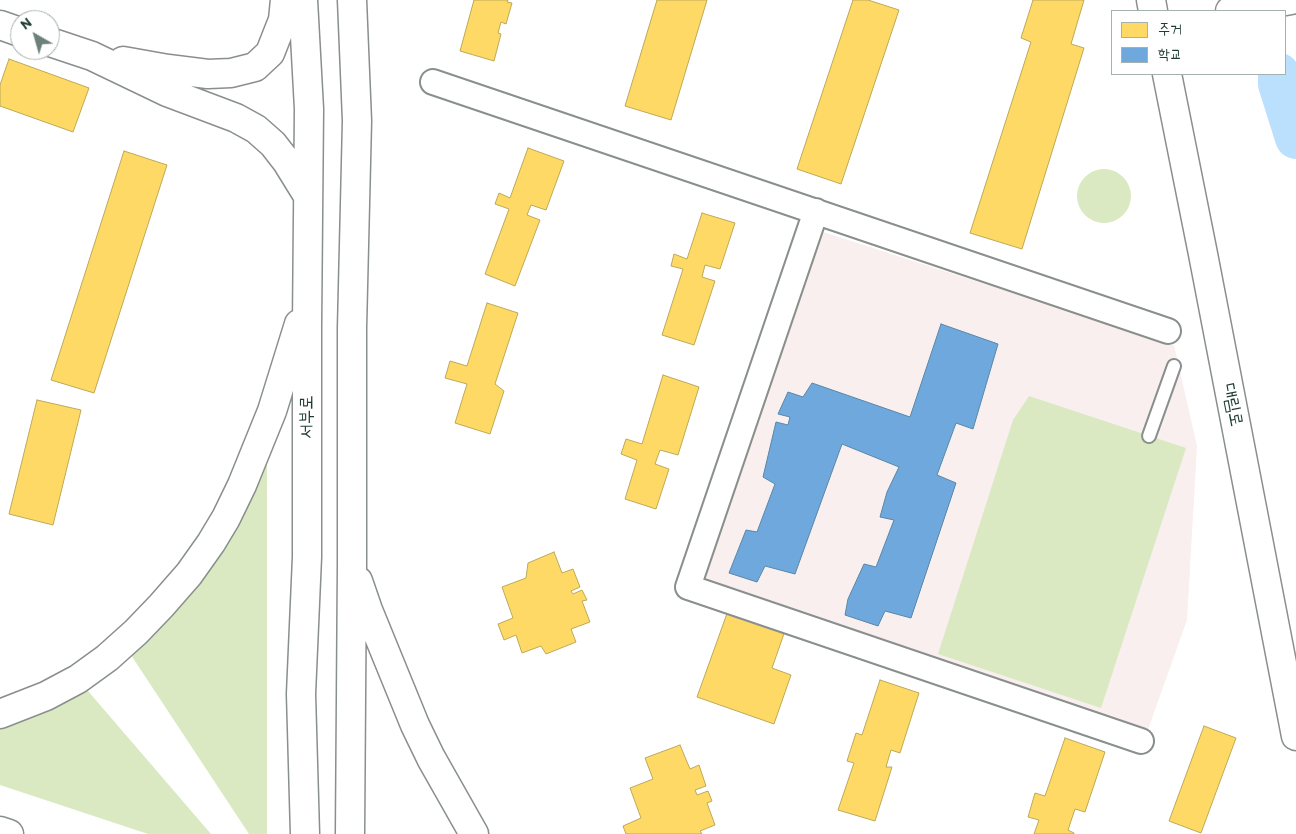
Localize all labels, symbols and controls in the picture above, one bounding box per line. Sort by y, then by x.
north arrow [10,10,60,60]
legend [1111,10,1286,75]
text: N [17,14,35,33]
text: 주거 [1158,20,1182,38]
text: 학교 [1158,45,1182,63]
street label: 대림로 [1217,382,1247,428]
street label: 서부로 [296,395,318,439]

